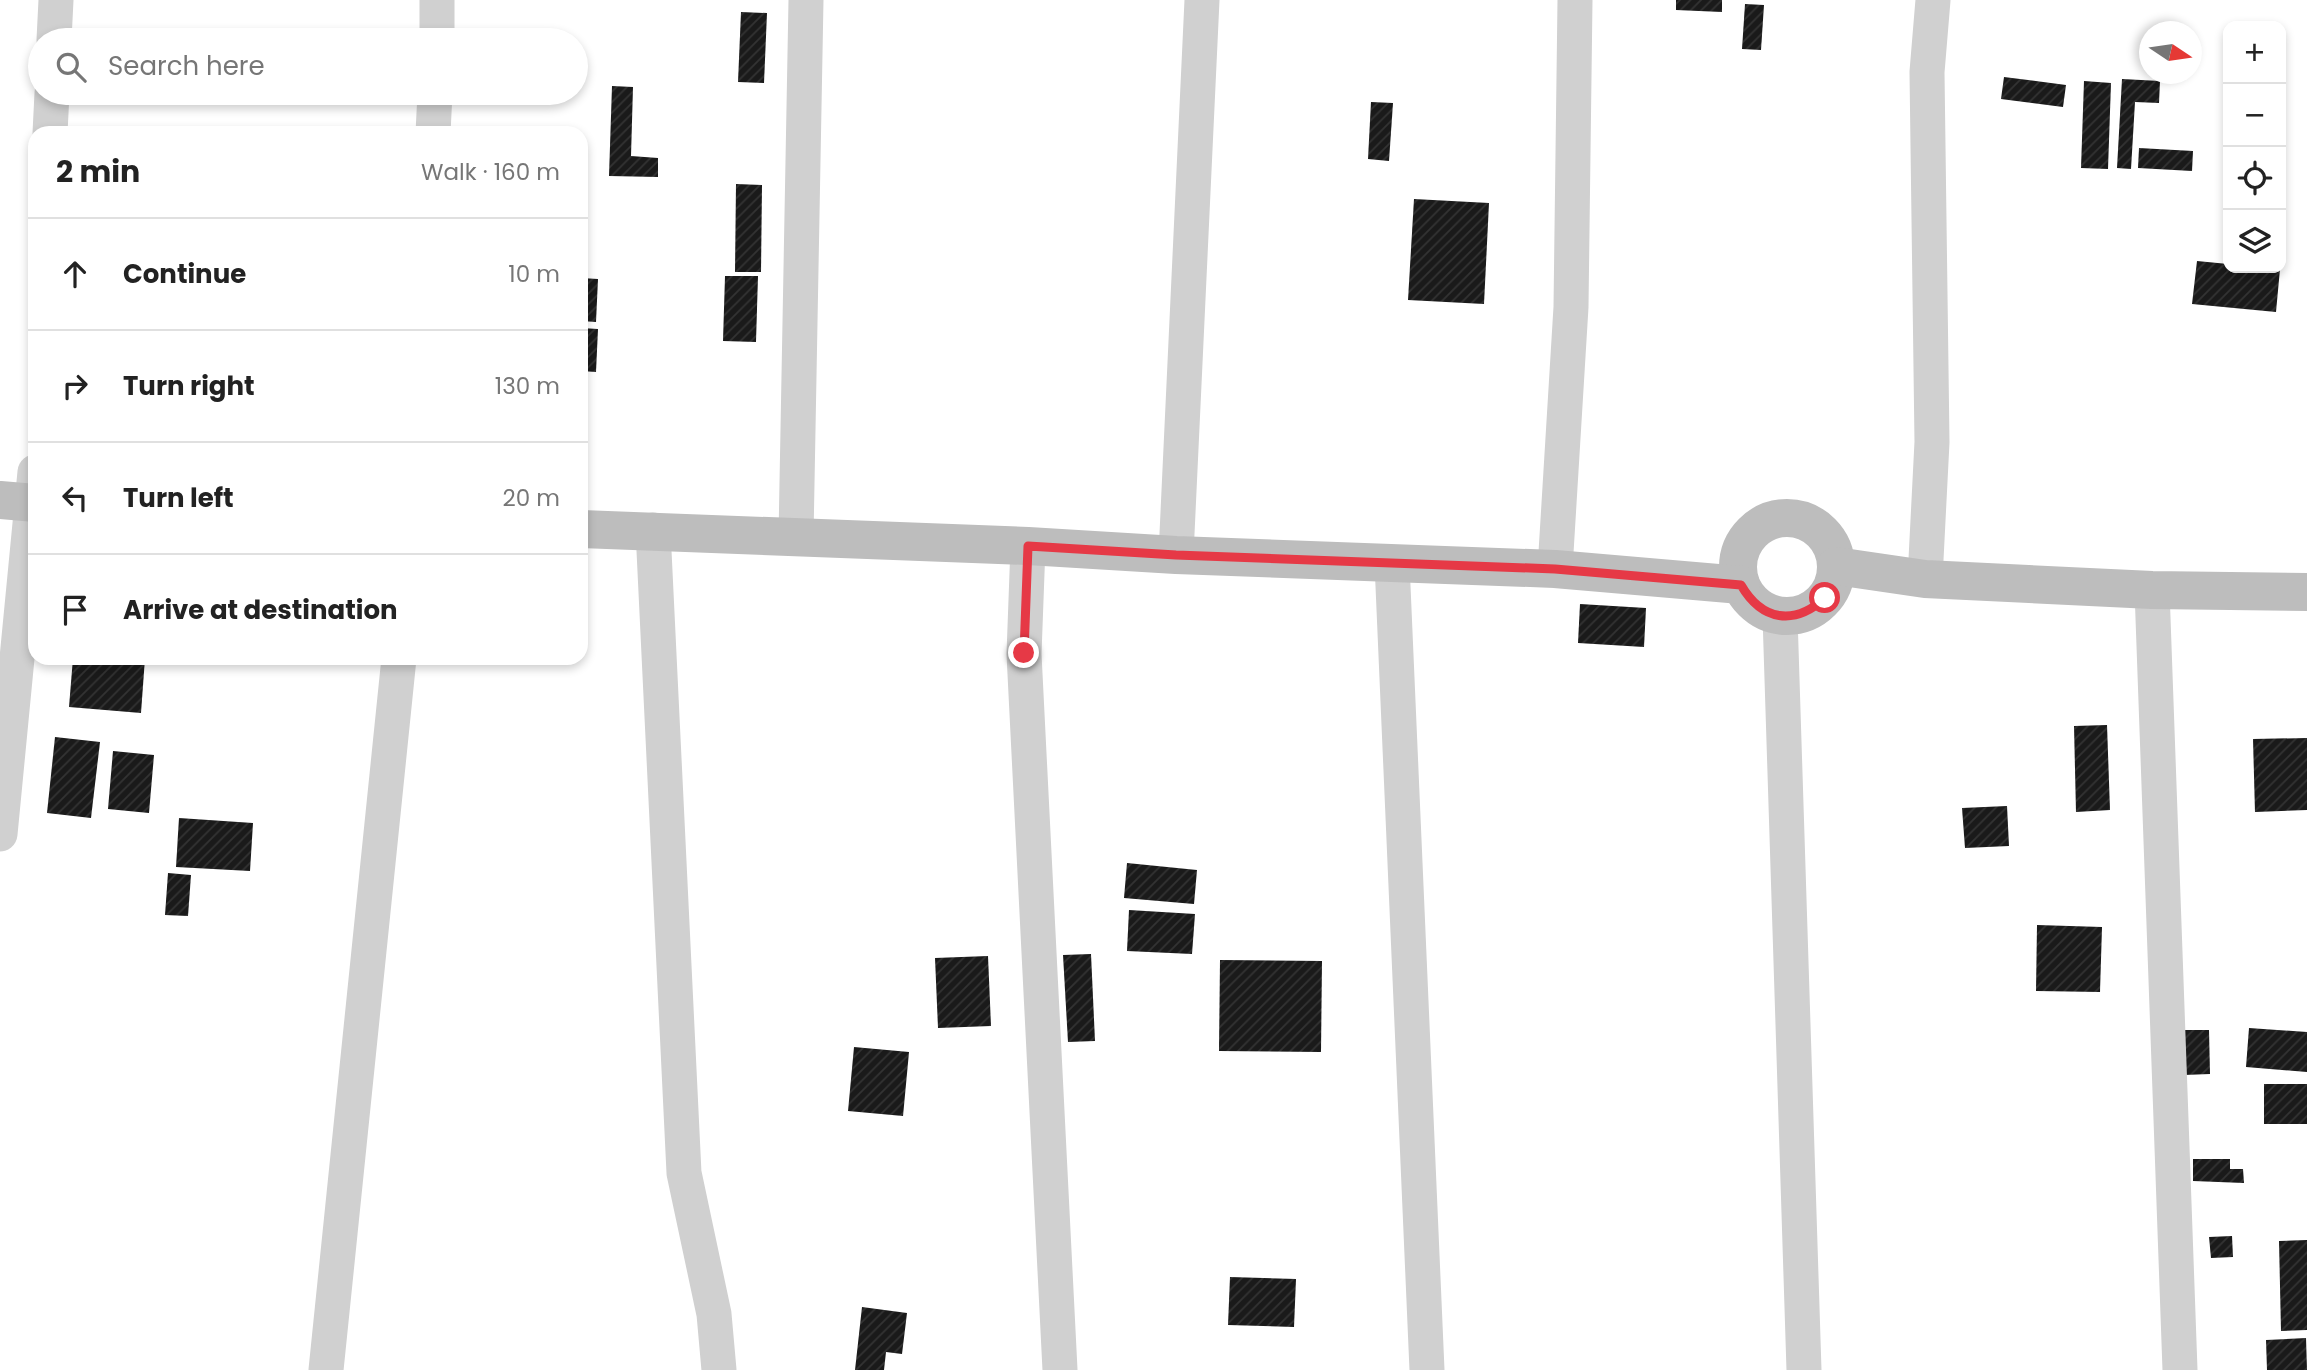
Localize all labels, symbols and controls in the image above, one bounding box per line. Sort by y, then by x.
north arrow [2139,21,2202,84]
map controls [2223,21,2286,273]
button: + [2223,21,2286,84]
search box [28,28,588,105]
icon: search [52,48,90,86]
text: Search here [108,48,265,84]
button: − [2223,84,2286,147]
button: locate [2223,147,2286,210]
text: 2 min [56,150,140,193]
text: Walk · 160 m [421,156,560,188]
button: layers [2223,210,2286,273]
icon: ahead [56,255,94,293]
text: Continue [123,256,246,292]
text: 10 m [508,258,560,290]
icon: right [56,367,94,405]
text: Turn right [123,368,255,404]
text: 130 m [495,370,560,402]
icon: left [56,479,94,517]
text: Turn left [123,480,234,516]
text: 20 m [502,482,560,514]
route start [1809,582,1840,613]
icon: arrive [56,591,94,629]
text: Arrive at destination [123,592,398,628]
route end [1008,637,1039,668]

